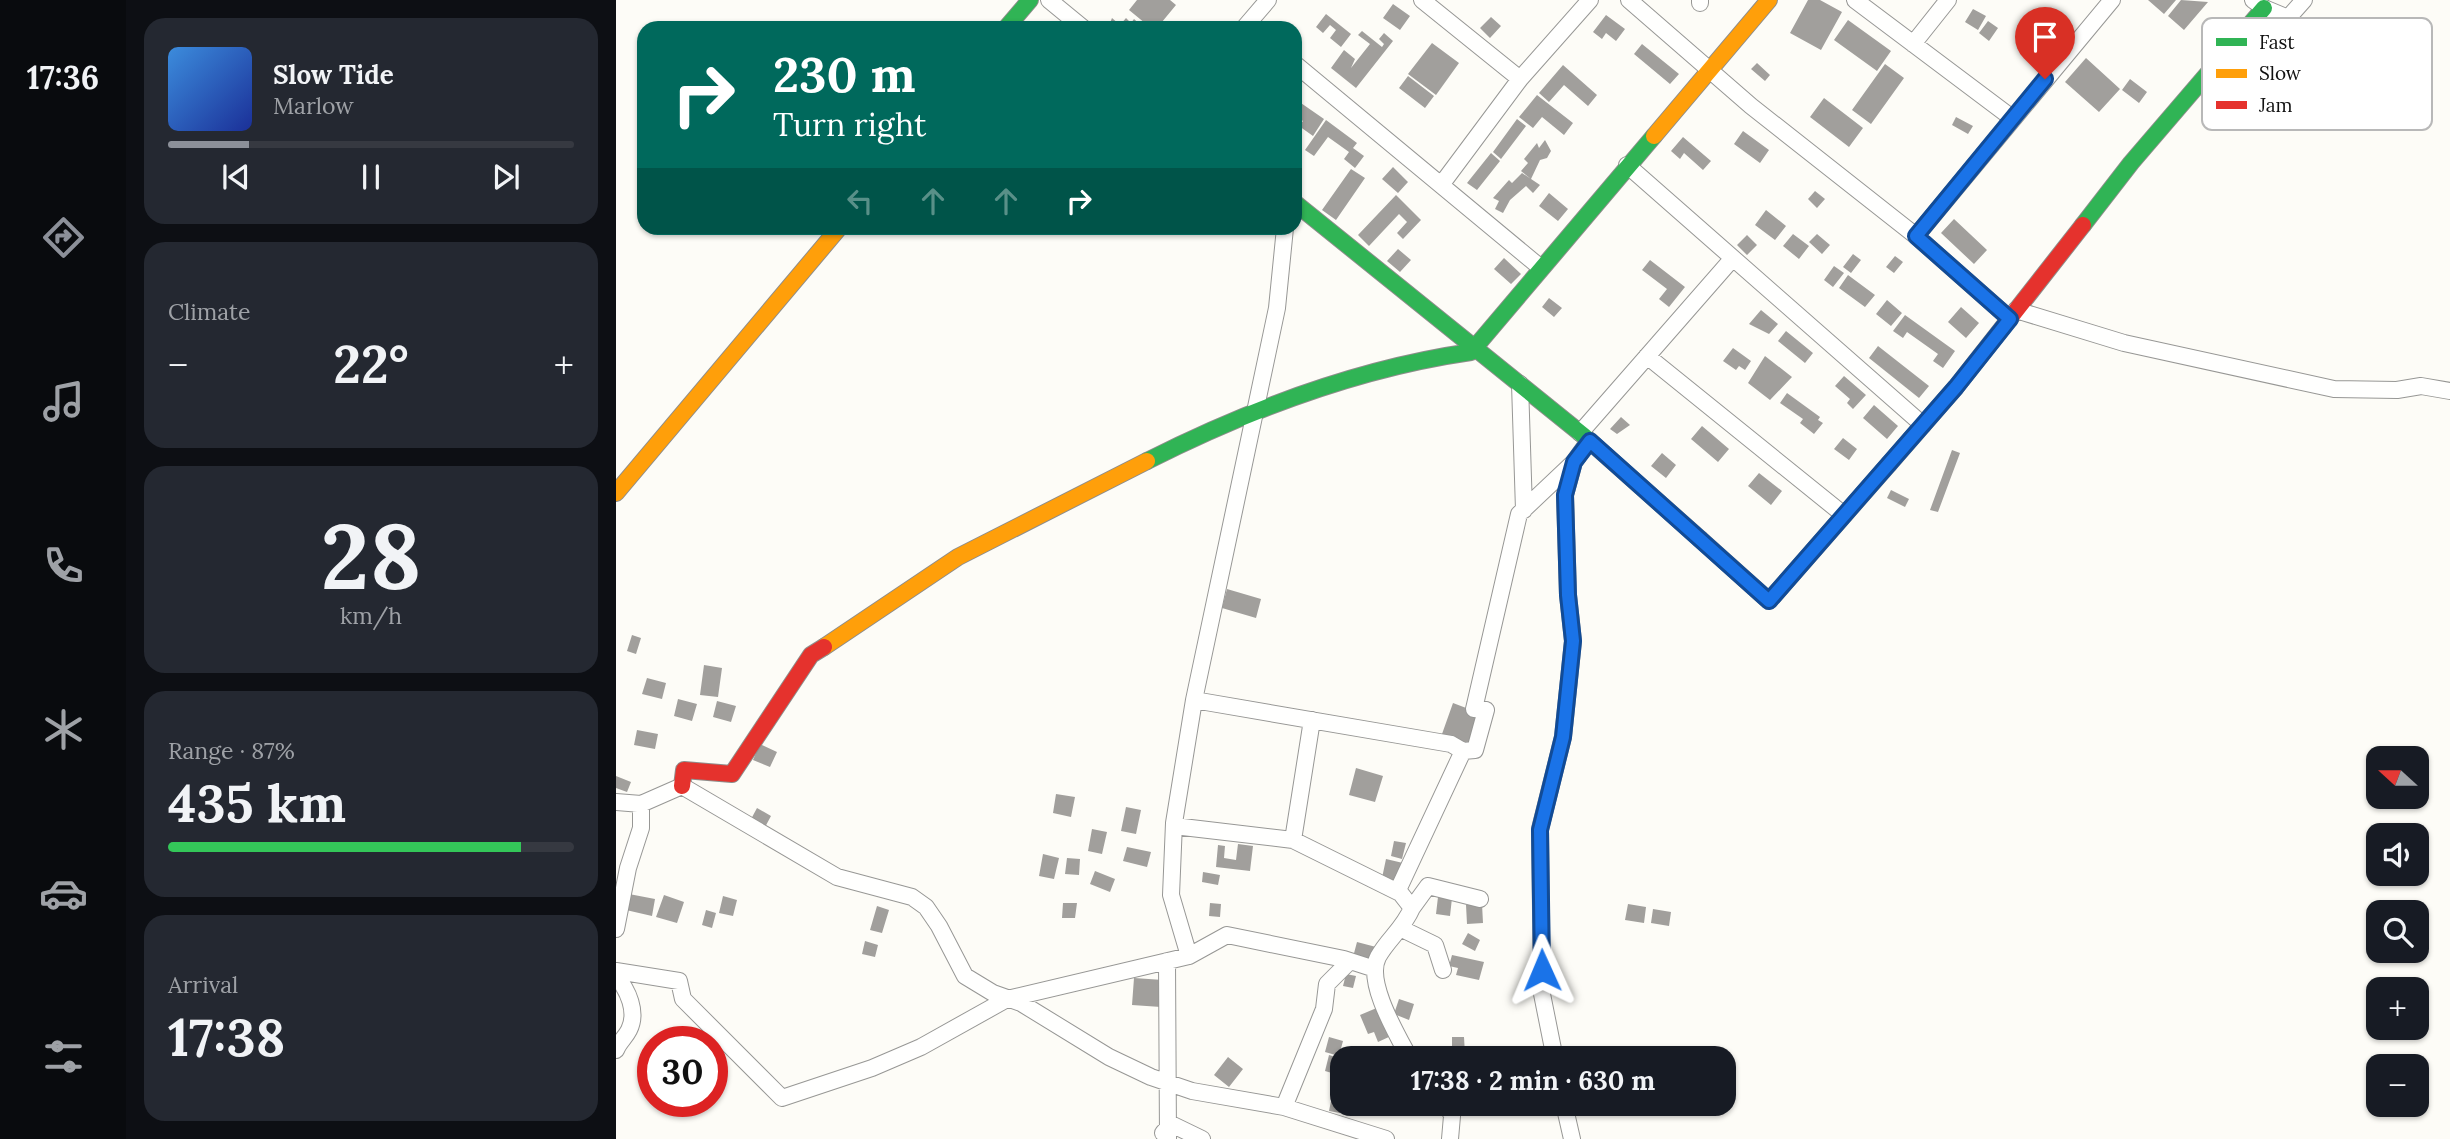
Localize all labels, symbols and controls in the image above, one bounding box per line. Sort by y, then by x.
pin [2015,7,2075,79]
icon: arrive [2026,18,2064,56]
legend [2202,18,2432,130]
text: Fast [2259,30,2295,54]
text: 230 m [773,43,916,105]
icon: right [658,49,749,140]
text: 17:36 [27,57,99,98]
text: Slow Tide [273,58,394,91]
text: Slow [2259,61,2302,85]
text: Marlow [273,91,354,120]
text: Jam [2258,93,2293,117]
text: Turn right [773,104,926,145]
icon: previous [217,158,255,196]
icon: pause [352,158,390,196]
icon: next [487,158,525,196]
icon: left [841,182,879,220]
icon: ahead [914,182,952,220]
icon: ahead [987,182,1025,220]
icon: right [1060,182,1098,220]
icon: directions [39,213,88,262]
text: Climate [168,297,250,326]
text: 22° [333,331,409,397]
text: − [168,341,188,389]
text: + [554,341,574,389]
icon: music [39,377,88,426]
text: 28 [321,497,421,614]
icon: phone [39,541,88,590]
text: km/h [340,601,402,630]
icon: climate [39,705,88,754]
text: Range · 87% [168,736,295,765]
north arrow [2366,746,2429,808]
map controls [2366,746,2429,1117]
text: 435 km [168,770,346,836]
button: sound [2366,823,2429,886]
icon: car [39,869,88,918]
button: search [2366,900,2429,963]
position arrow [1505,933,1579,1007]
text: Arrival [168,970,238,999]
button: + [2366,977,2429,1040]
text: 17:38 [168,1004,285,1070]
speed limit sign: 30 [637,1026,728,1117]
icon: filters [39,1032,88,1081]
button: − [2366,1054,2429,1117]
text: 17:38 · 2 min · 630 m [1411,1064,1655,1097]

